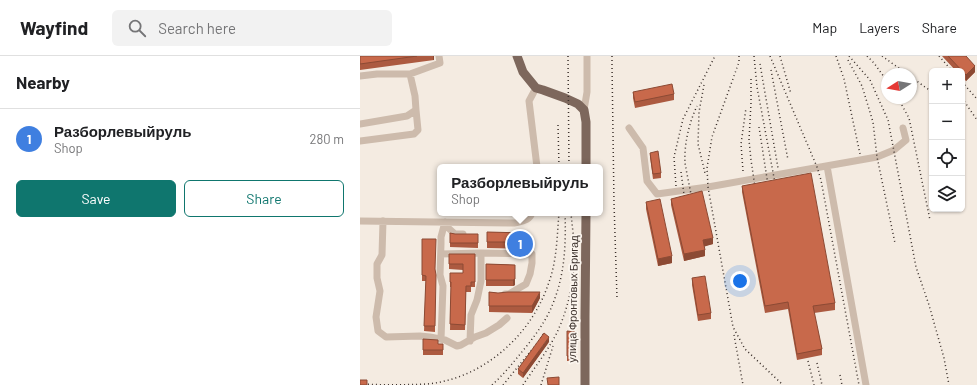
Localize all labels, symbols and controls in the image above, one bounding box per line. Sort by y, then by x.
search box [112,10,392,46]
text: Wayfind [20,16,88,39]
icon: search [126,17,148,39]
text: Search here [158,19,236,37]
text: Map [812,19,837,36]
text: Layers [859,19,900,36]
text: Share [922,19,957,36]
north arrow [881,68,917,104]
map controls [929,68,965,212]
button: + [929,68,965,104]
text: Nearby [16,72,70,92]
button: − [929,104,965,140]
text: Разборлевыйруль [54,122,191,140]
text: 1 [27,131,31,147]
text: 280 m [310,131,344,147]
text: Shop [54,140,83,156]
button: locate [929,140,965,176]
popup [437,164,603,216]
text: Разборлевыйруль [451,173,589,191]
button: layers [929,176,965,212]
button: Save [16,180,176,217]
button: Share [184,180,344,217]
text: Shop [451,191,480,207]
pin: 1 [507,229,533,259]
street label: улица Фронтовых Бригад [565,235,580,363]
your location [730,271,750,291]

